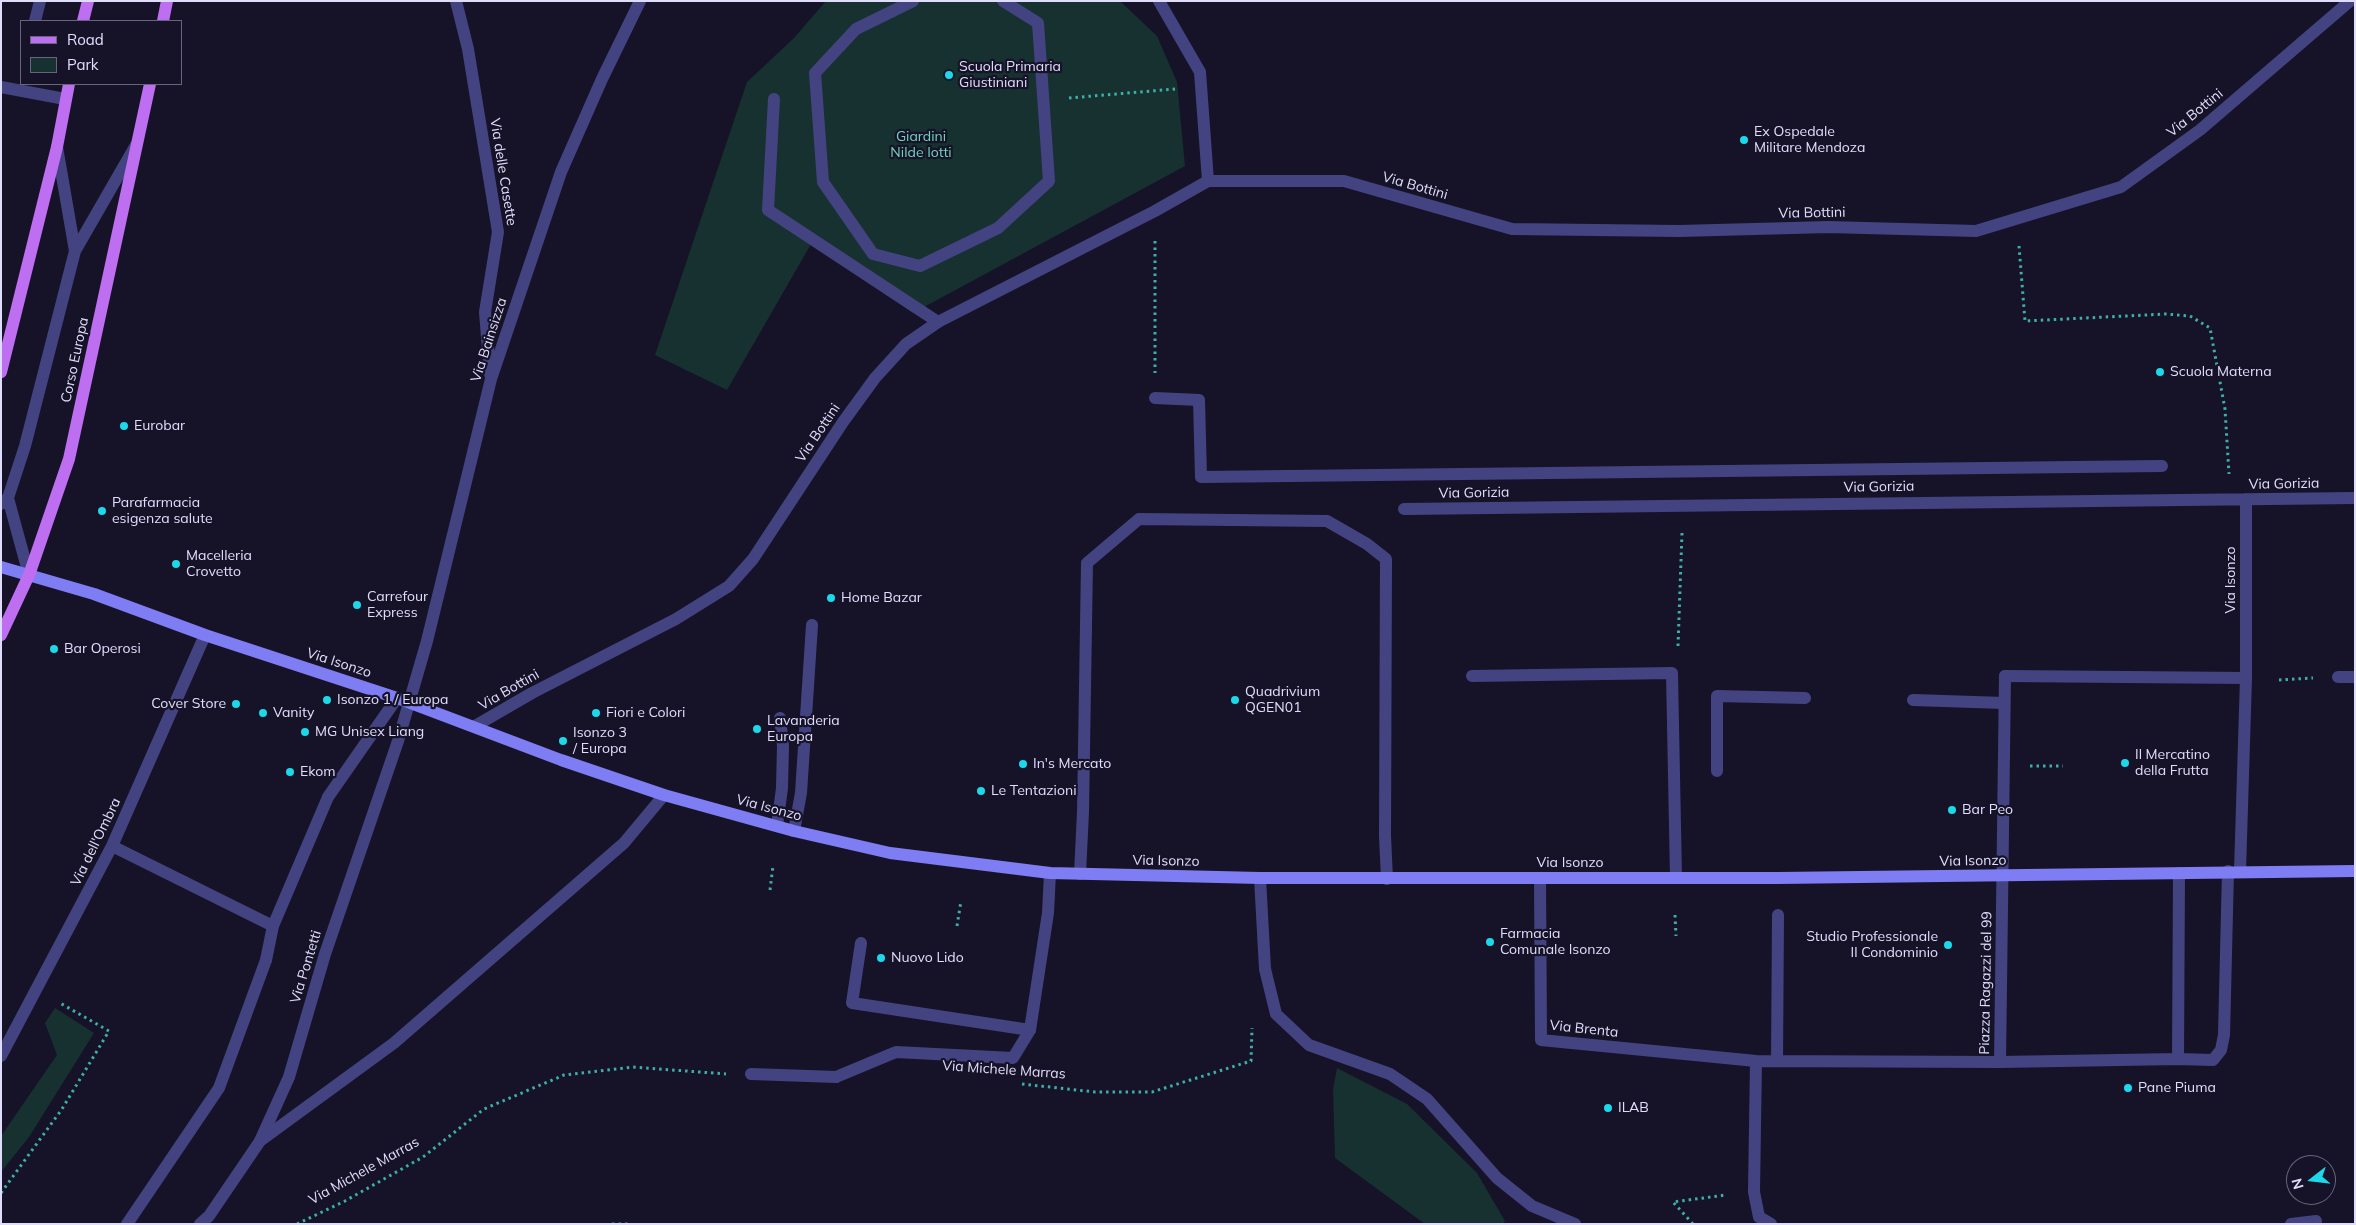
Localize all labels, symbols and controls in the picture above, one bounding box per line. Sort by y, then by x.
legend [20,20,182,85]
text: Road [67,30,104,49]
text: Park [67,55,99,74]
place label: Scuola Primaria Giustiniani [959,59,1061,92]
marker: Scuola Primaria Giustiniani [943,69,955,81]
street label: Via Bottini [2164,85,2226,141]
street label: Via delle Casette [486,117,520,227]
place label: Ex Ospedale Militare Mendoza [1754,124,1865,156]
park label: Giardini Nilde Iotti [890,129,952,162]
marker: Ex Ospedale Militare Mendoza [1738,134,1750,146]
street label: Via Bottini [1380,169,1450,203]
street label: Via Bottini [1778,204,1846,222]
street label: Via Bainsizza [467,296,511,384]
street label: Corso Europa [58,316,92,404]
place label: Scuola Materna [2170,364,2272,380]
marker: Scuola Materna [2154,366,2166,378]
street label: Via Bottini [792,400,844,466]
place label: Eurobar [134,418,185,434]
marker: Eurobar [118,420,130,432]
street label: Via Gorizia [2248,475,2320,493]
street label: Via Gorizia [1843,478,1915,496]
street label: Via Gorizia [1438,484,1510,502]
place label: Parafarmacia esigenza salute [112,495,213,528]
marker: Parafarmacia esigenza salute [96,505,108,517]
street label: Via Isonzo [2223,546,2239,614]
place label: Macelleria Crovetto [186,548,252,580]
marker: Macelleria Crovetto [170,558,182,570]
place label: Carrefour Express [367,589,428,622]
place label: Home Bazar [841,590,922,606]
marker: Home Bazar [825,592,837,604]
marker: Carrefour Express [351,599,363,611]
place label: Bar Operosi [64,641,141,657]
marker: Bar Operosi [48,643,60,655]
street label: Via Isonzo [305,645,373,681]
street label: Via Bottini [476,666,542,714]
place label: Quadrivium QGEN01 [1245,684,1320,716]
place label: Isonzo 1 / Europa [337,692,448,708]
marker: Isonzo 1 / Europa [321,694,333,706]
marker: Quadrivium QGEN01 [1229,694,1241,706]
place label: Cover Store [151,696,226,712]
marker: Cover Store [230,698,242,710]
place label: Vanity [273,705,314,721]
place label: Fiori e Colori [606,705,685,721]
marker: Vanity [257,707,269,719]
marker: Fiori e Colori [590,707,602,719]
place label: Lavanderia Europa [767,713,840,746]
marker: Lavanderia Europa [751,723,763,735]
place label: MG Unisex Liang [315,724,424,740]
place label: Isonzo 3 / Europa [573,725,627,758]
marker: MG Unisex Liang [299,726,311,738]
marker: Isonzo 3 / Europa [557,735,569,747]
place label: Il Mercatino della Frutta [2135,747,2210,780]
place label: In's Mercato [1033,756,1111,772]
marker: Il Mercatino della Frutta [2119,757,2131,769]
marker: In's Mercato [1017,758,1029,770]
place label: Ekom [300,764,336,780]
marker: Ekom [284,766,296,778]
place label: Le Tentazioni [991,783,1076,799]
marker: Le Tentazioni [975,785,987,797]
street label: Via Isonzo [734,791,804,825]
street label: Via dell'Ombra [67,795,125,889]
place label: Bar Peo [1962,802,2013,818]
marker: Bar Peo [1946,804,1958,816]
street label: Via Isonzo [1132,852,1200,870]
street label: Via Isonzo [1939,852,2007,870]
street label: Via Isonzo [1536,855,1604,871]
street label: Piazza Ragazzi del 99 [1976,911,1996,1055]
place label: Farmacia Comunale Isonzo [1500,926,1611,959]
street label: Via Pontetti [287,928,325,1006]
place label: Studio Professionale Il Condominio [1806,929,1938,962]
marker: Farmacia Comunale Isonzo [1484,936,1496,948]
marker: Studio Professionale Il Condominio [1942,939,1954,951]
place label: Nuovo Lido [891,950,964,966]
marker: Nuovo Lido [875,952,887,964]
street label: Via Brenta [1549,1017,1619,1041]
street label: Via Michele Marras [942,1057,1066,1083]
place label: Pane Piuma [2138,1080,2216,1096]
marker: Pane Piuma [2122,1082,2134,1094]
place label: ILAB [1618,1100,1649,1116]
marker: ILAB [1602,1102,1614,1114]
street label: Via Michele Marras [306,1134,422,1208]
north arrow [2286,1155,2336,1205]
text: N [2287,1176,2308,1191]

